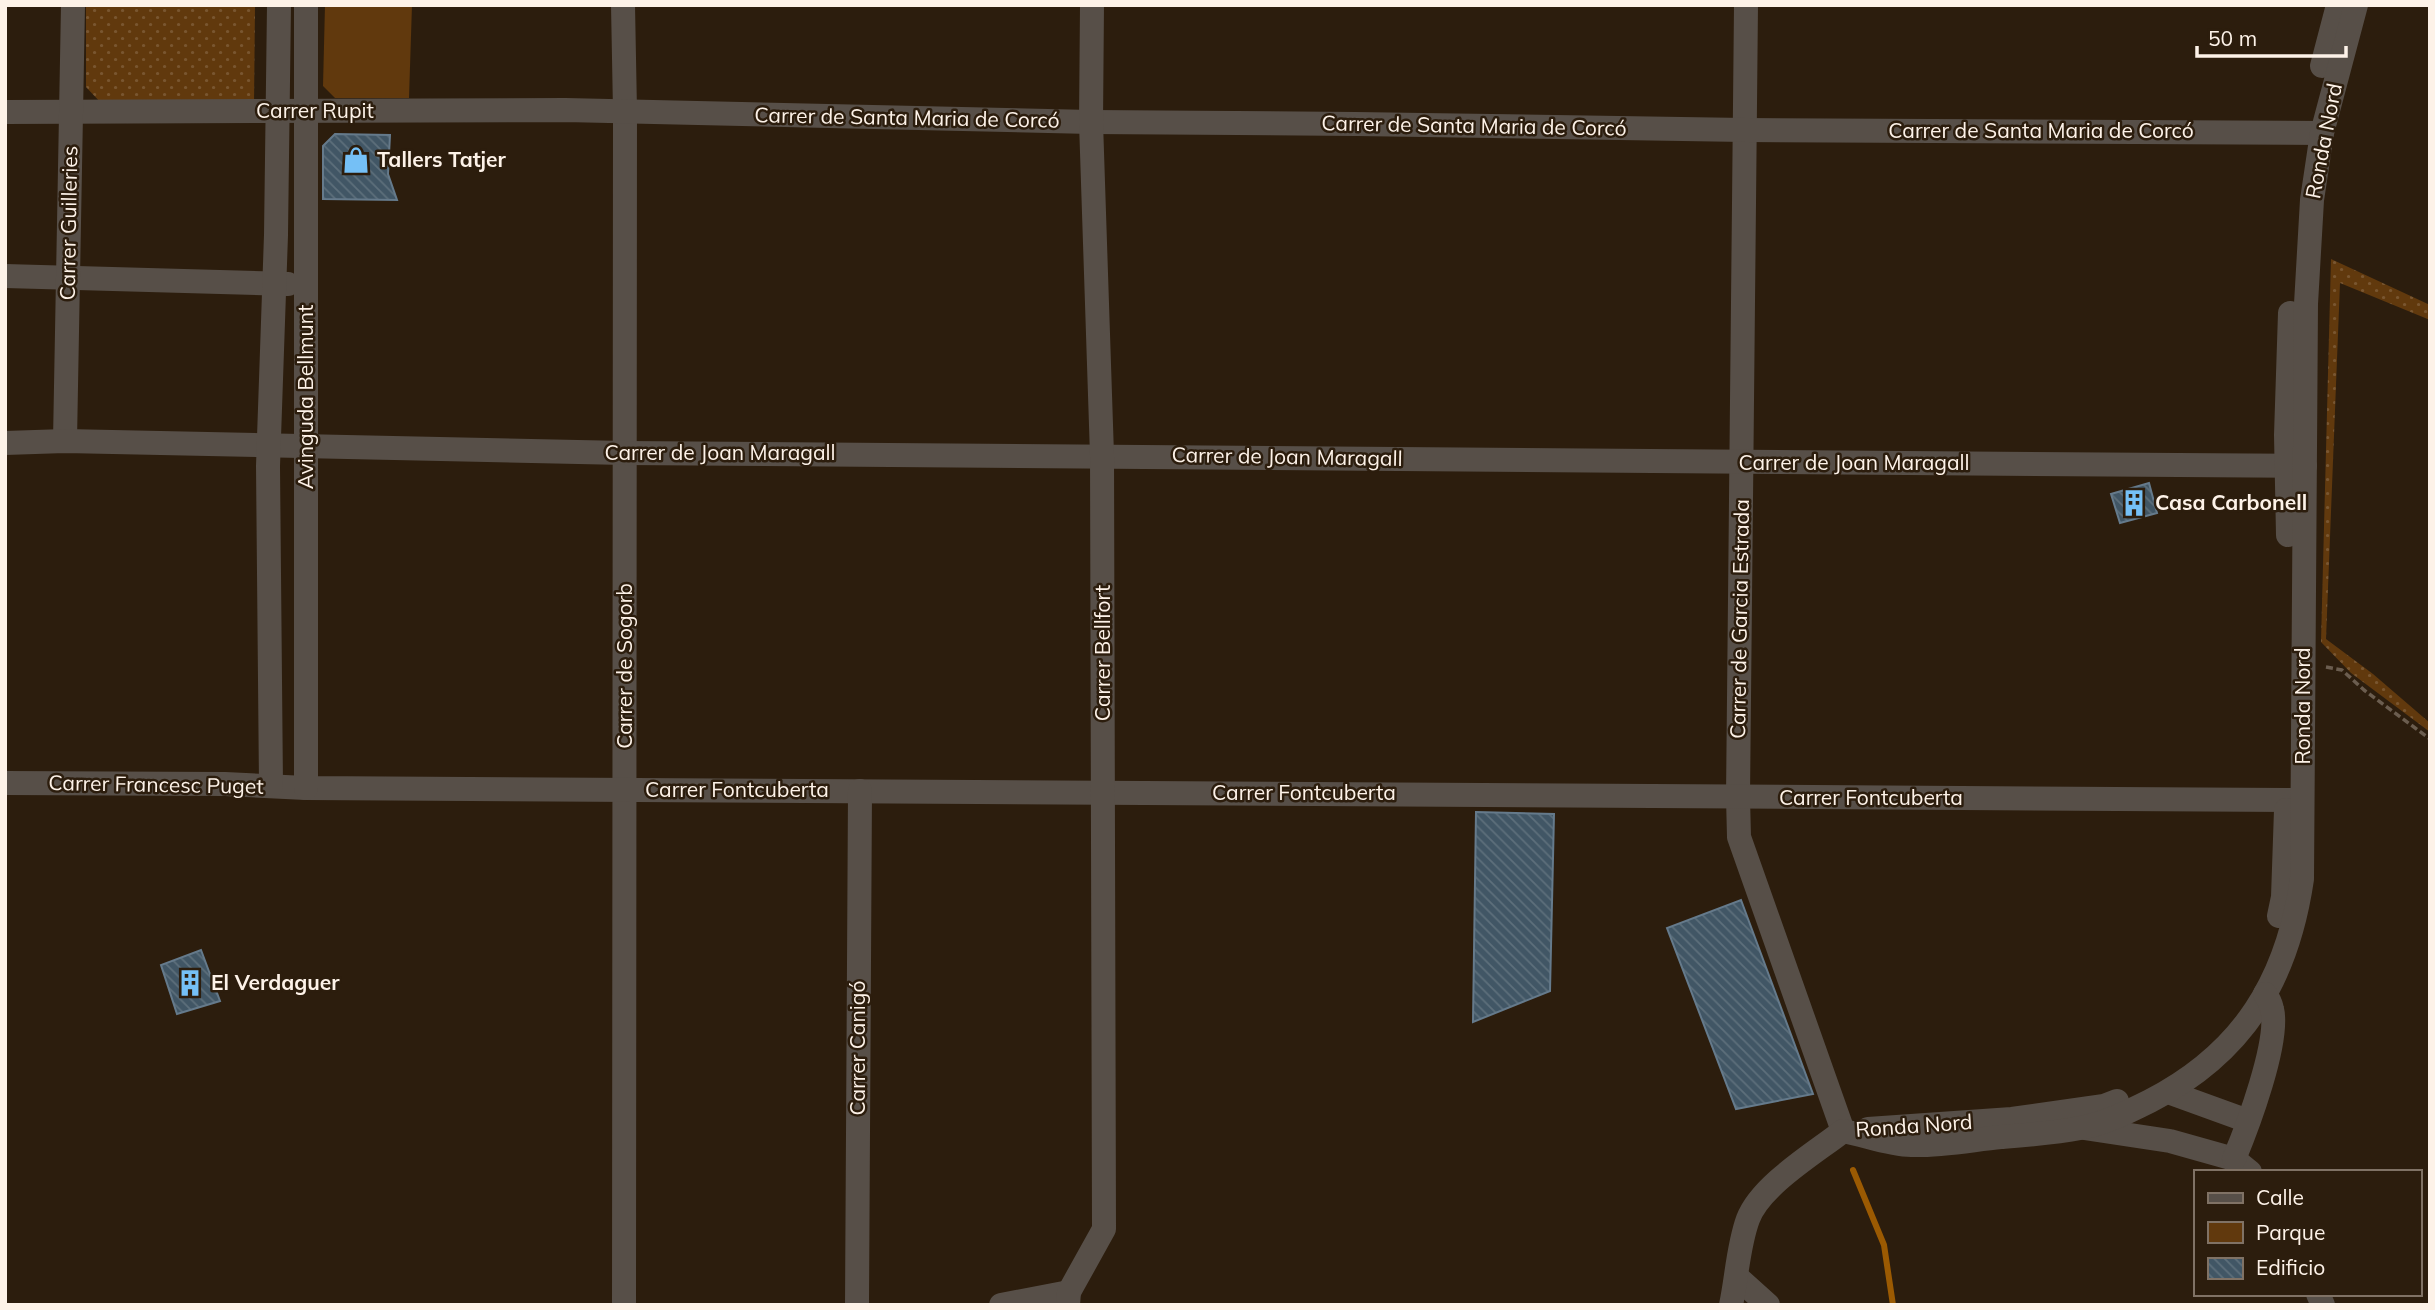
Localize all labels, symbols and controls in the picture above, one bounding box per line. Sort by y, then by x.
scale bar [2197,14,2346,58]
text: 50 m [2208,25,2257,51]
street label: Ronda Nord [2299,81,2347,201]
street label: Carrer Rupit [256,97,374,123]
street label: Carrer de Santa Maria de Corcó [754,101,1060,133]
street label: Carrer de Santa Maria de Corcó [1321,109,1627,141]
street label: Carrer de Santa Maria de Corcó [1888,117,2194,143]
street label: Carrer Guilleries [54,145,82,301]
shop icon: Tallers Tatjer [341,145,371,175]
place label: Tallers Tatjer [377,146,507,172]
street label: Avinguda Bellmunt [292,305,318,489]
street label: Carrer de Joan Maragall [604,439,836,465]
street label: Carrer de Joan Maragall [1171,441,1403,471]
street label: Carrer de Joan Maragall [1738,449,1970,475]
building icon: Casa Carbonell [2119,488,2149,518]
place label: Casa Carbonell [2155,489,2307,515]
street label: Carrer de Garcia Estrada [1724,499,1754,739]
street label: Carrer de Sogorb [611,583,637,749]
street label: Carrer Bellfort [1089,585,1115,721]
street label: Ronda Nord [2289,647,2315,765]
street label: Carrer Francesc Puget [48,769,264,799]
street label: Carrer Fontcuberta [645,776,829,802]
street label: Carrer Fontcuberta [1212,779,1396,805]
street label: Carrer Fontcuberta [1779,784,1963,810]
building icon: El Verdaguer [175,968,205,998]
place label: El Verdaguer [211,969,340,995]
street label: Carrer Canigó [844,981,870,1115]
street label: Ronda Nord [1855,1108,1973,1142]
legend [2194,1170,2421,1296]
text: Calle [2256,1184,2304,1210]
text: Parque [2256,1219,2325,1245]
text: Edificio [2256,1254,2325,1280]

